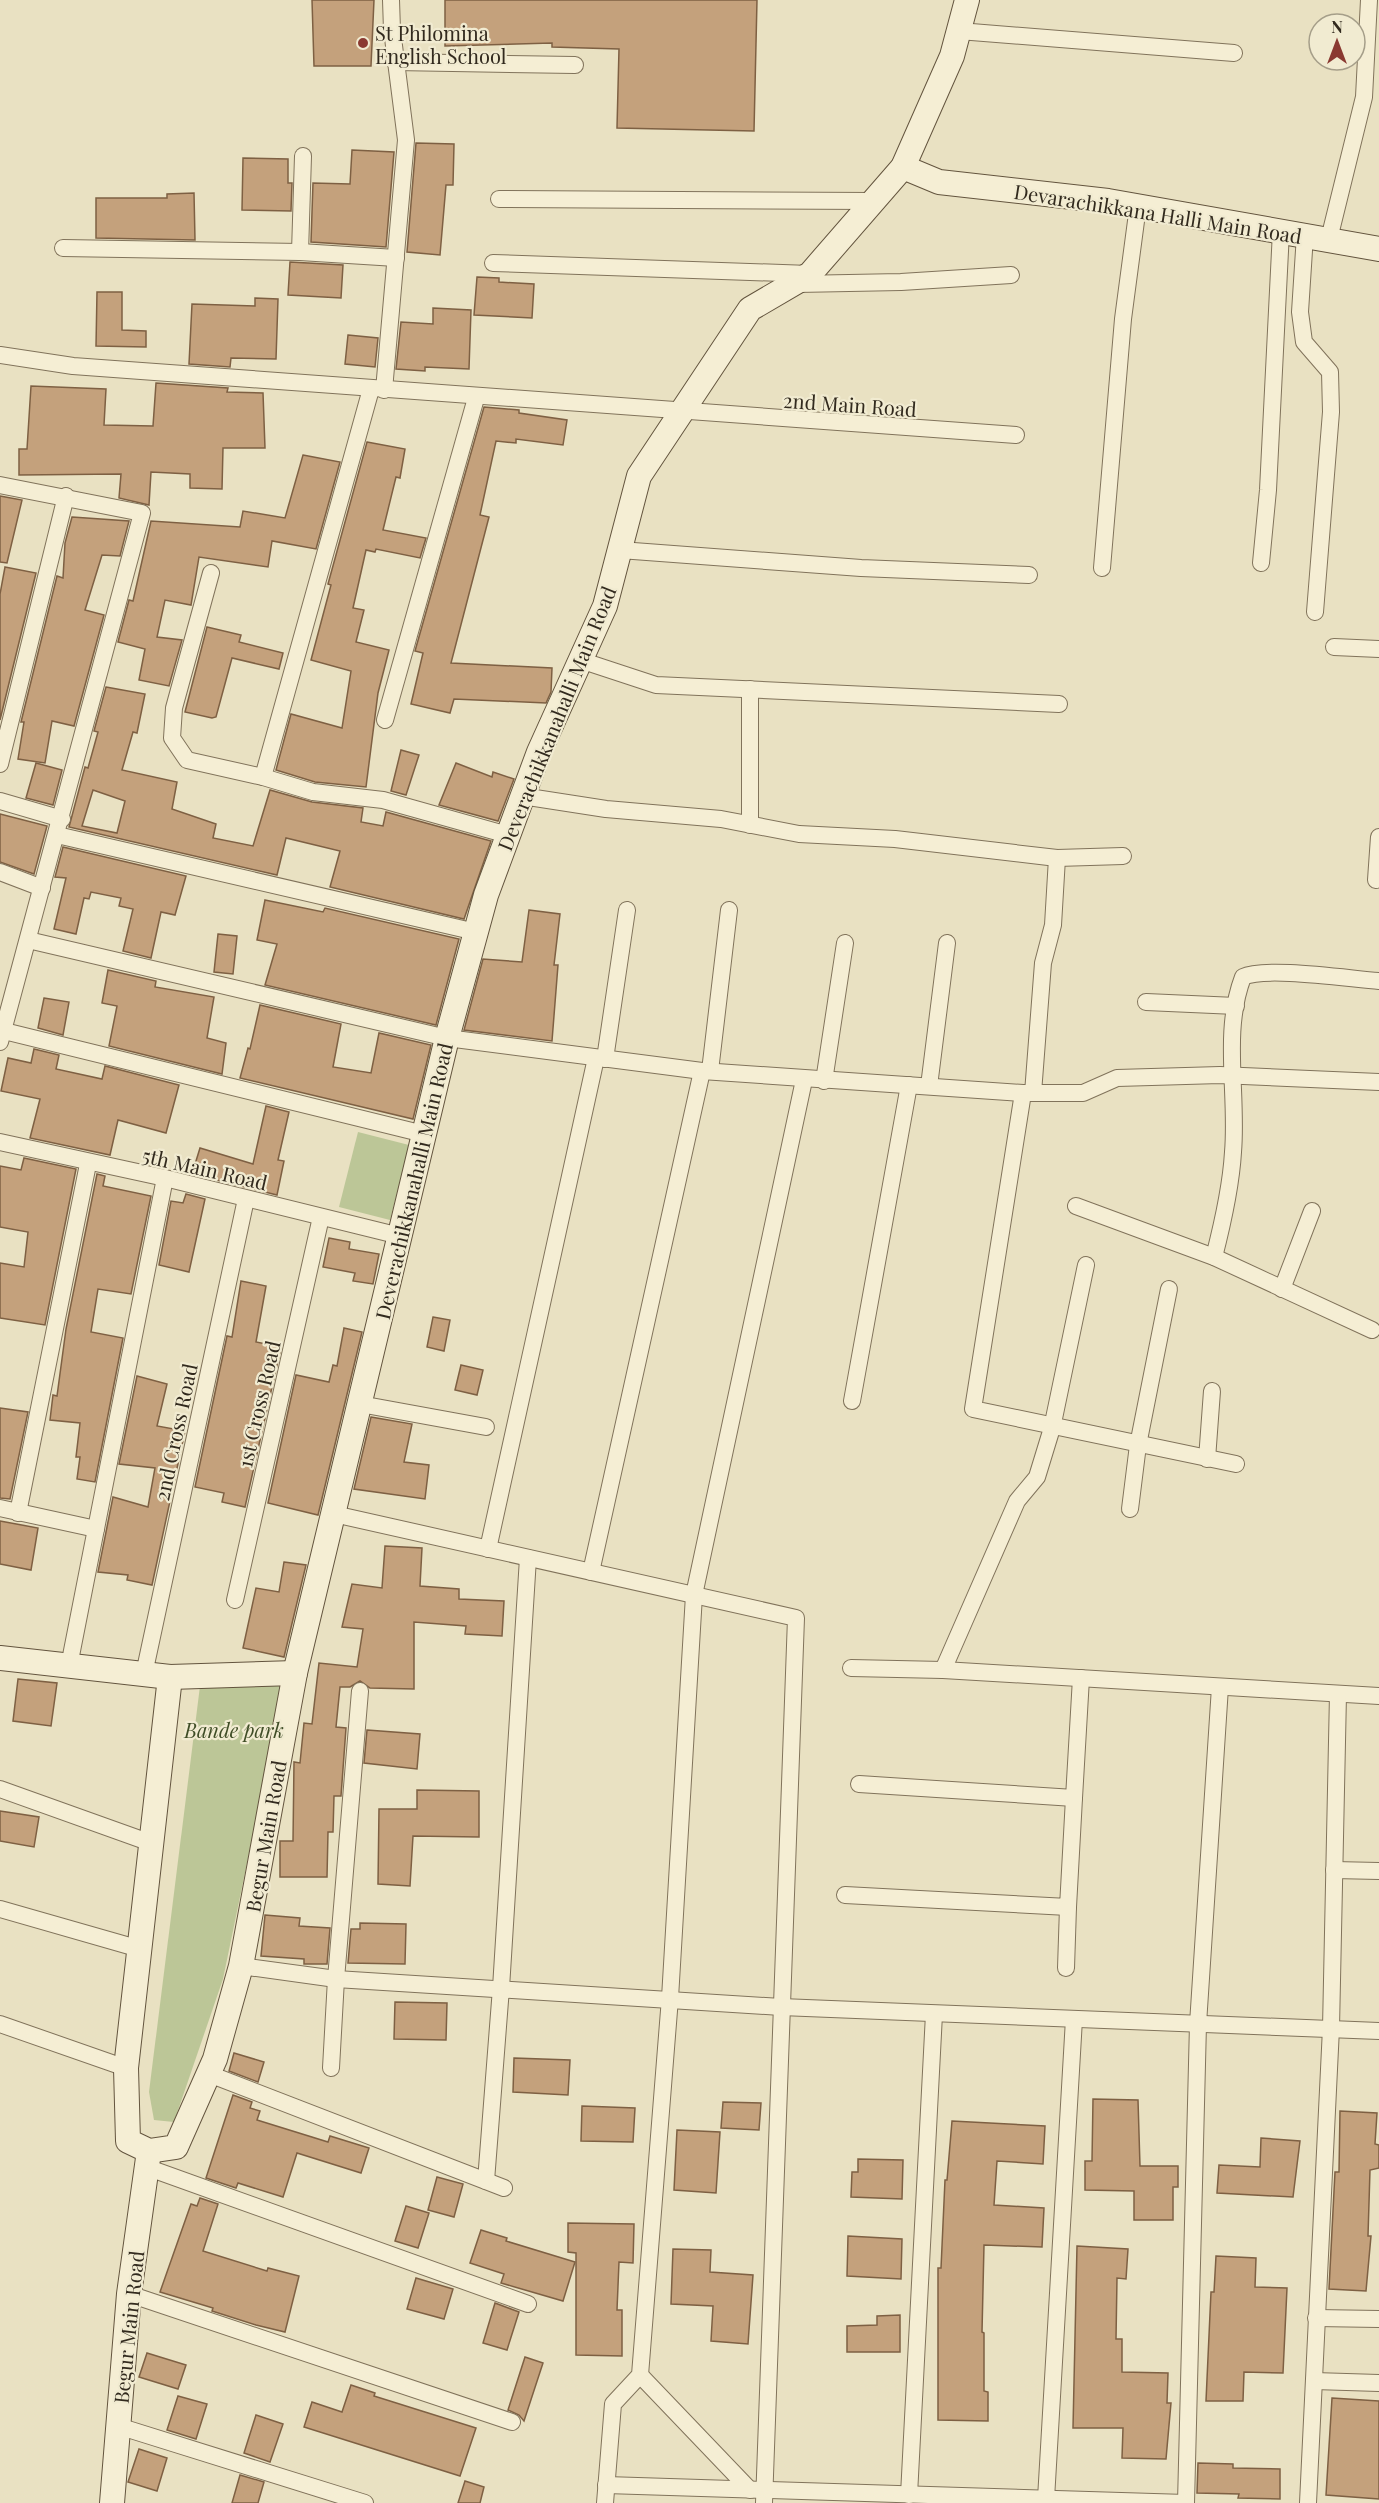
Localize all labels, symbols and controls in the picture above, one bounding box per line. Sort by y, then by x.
north arrow [1307,12,1367,72]
text: N [1331,16,1343,37]
place label: St Philomina English School [375,19,507,69]
marker: St Philomina English School [356,36,370,50]
street label: Devarachikkana Halli Main Road [1012,177,1304,249]
street label: 2nd Main Road [782,386,918,422]
street label: Deverachikkanahalli Main Road [490,581,622,854]
street label: Deverachikkanahalli Main Road [368,1040,458,1322]
street label: 5th Main Road [140,1140,271,1196]
street label: 1st Cross Road [230,1337,286,1470]
street label: 2nd Cross Road [147,1360,203,1503]
park label: Bande park [183,1716,284,1743]
street label: Begur Main Road [238,1758,292,1914]
street label: Begur Main Road [107,2249,150,2405]

